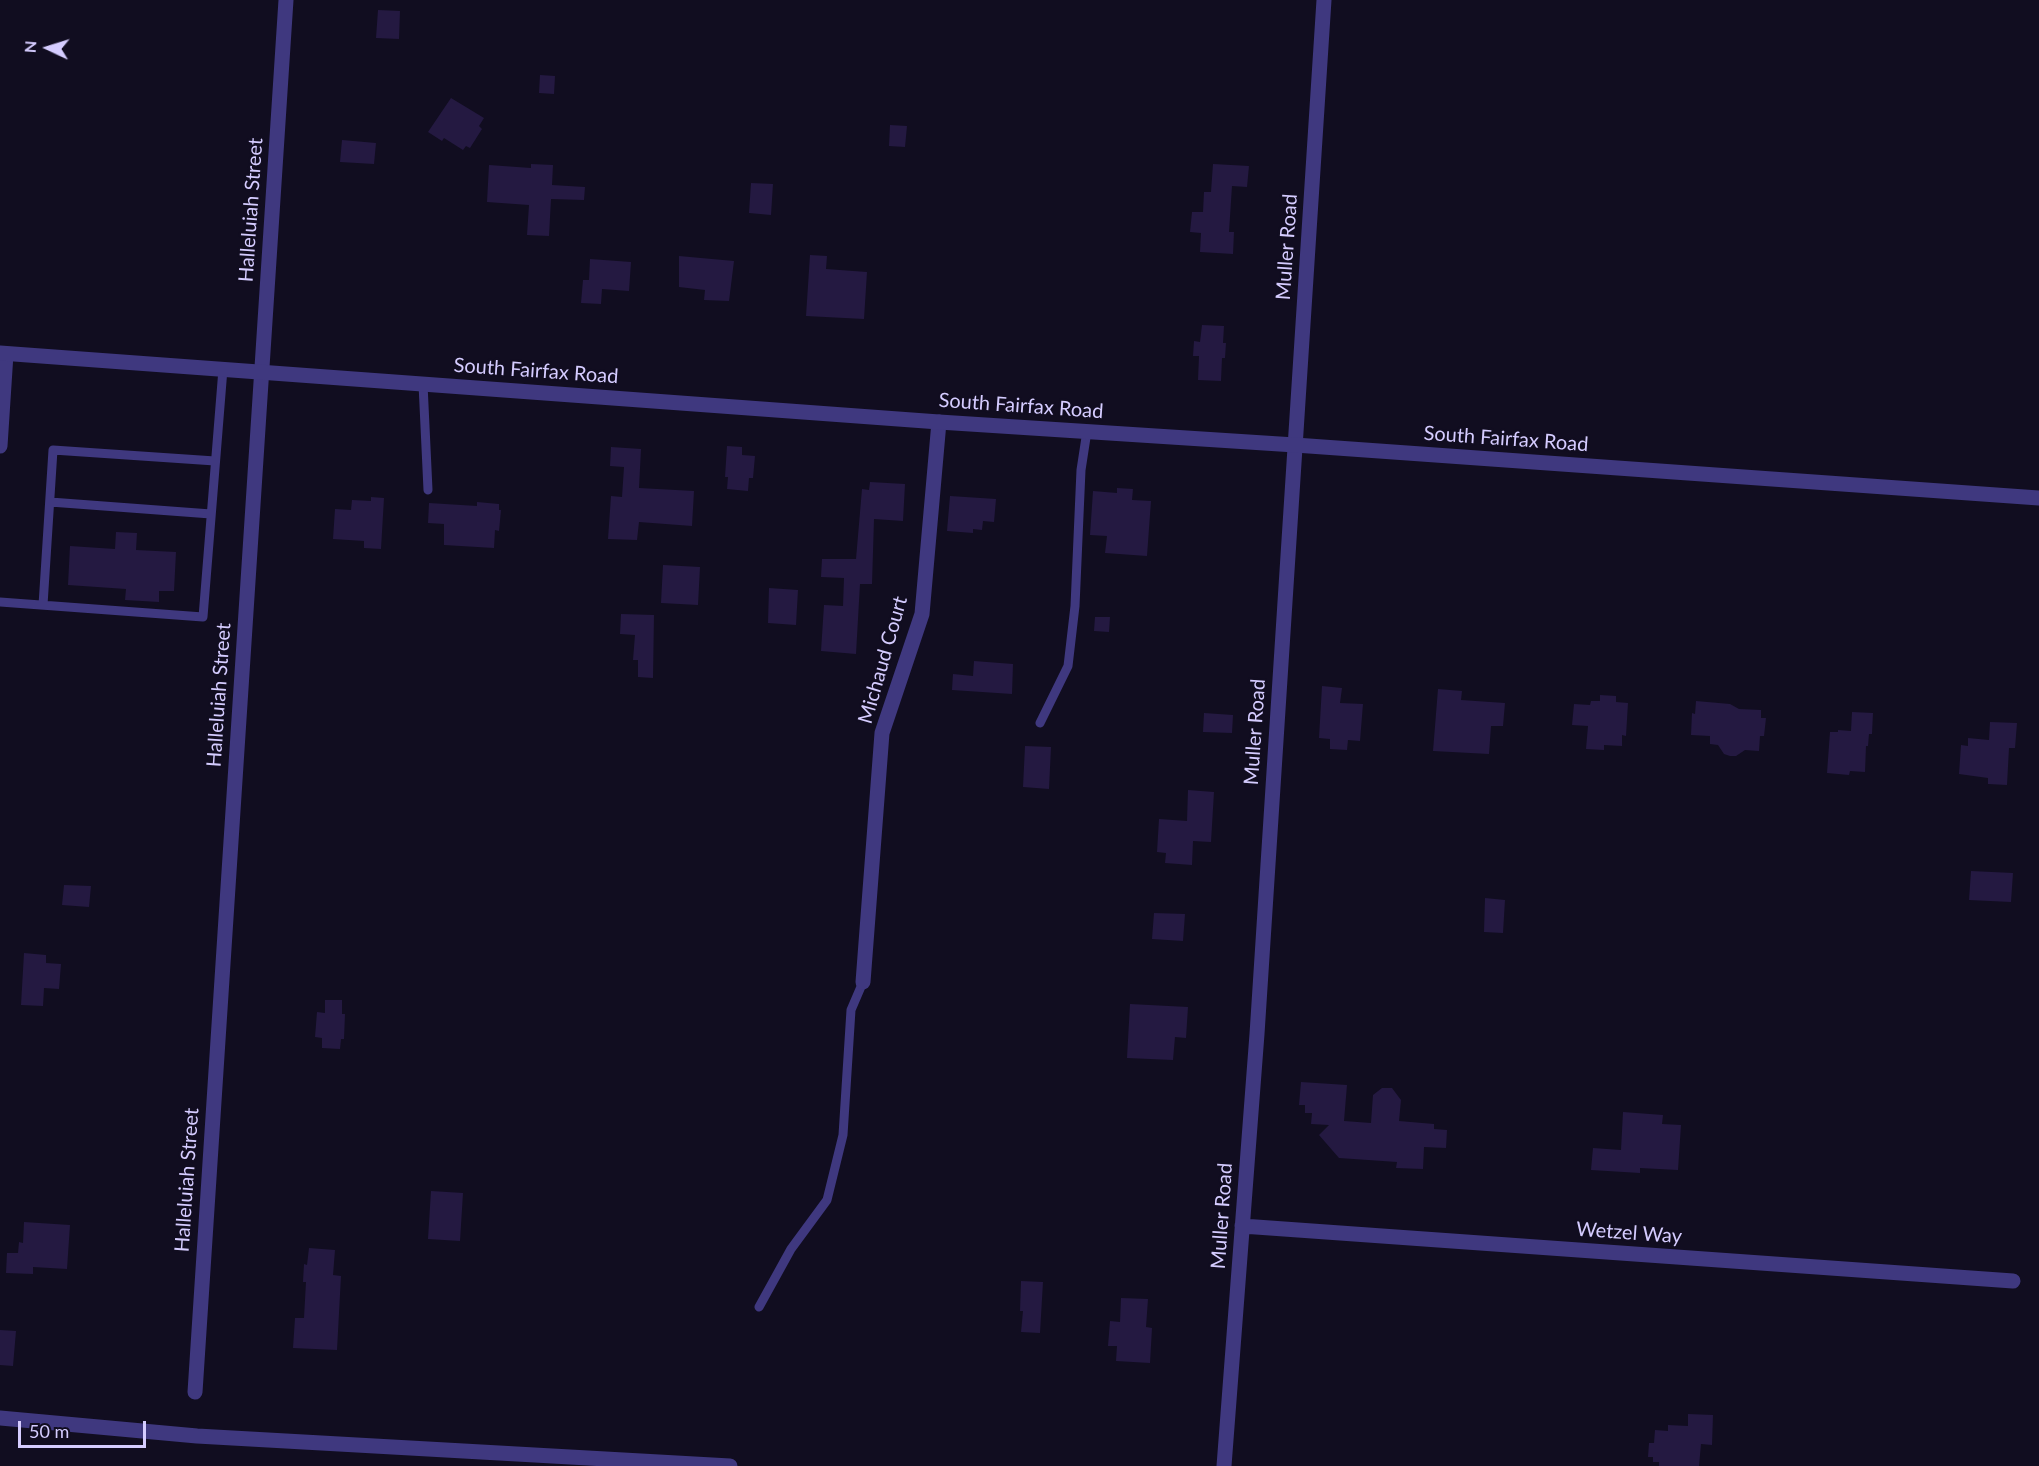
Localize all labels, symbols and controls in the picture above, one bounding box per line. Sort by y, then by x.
north arrow [18,18,78,78]
text: N [20,40,39,54]
street label: Halleluiah Street [234,137,268,283]
street label: Muller Road [1271,193,1303,301]
street label: South Fairfax Road [453,353,619,389]
street label: South Fairfax Road [938,388,1104,424]
street label: South Fairfax Road [1423,421,1589,457]
street label: Michaud Court [853,594,913,726]
street label: Halleluiah Street [202,622,236,768]
street label: Muller Road [1239,678,1271,786]
street label: Halleluiah Street [170,1107,204,1253]
street label: Muller Road [1206,1162,1238,1270]
street label: Wetzel Way [1575,1217,1683,1249]
scale bar [21,1409,148,1447]
text: 50 m [29,1420,69,1442]

